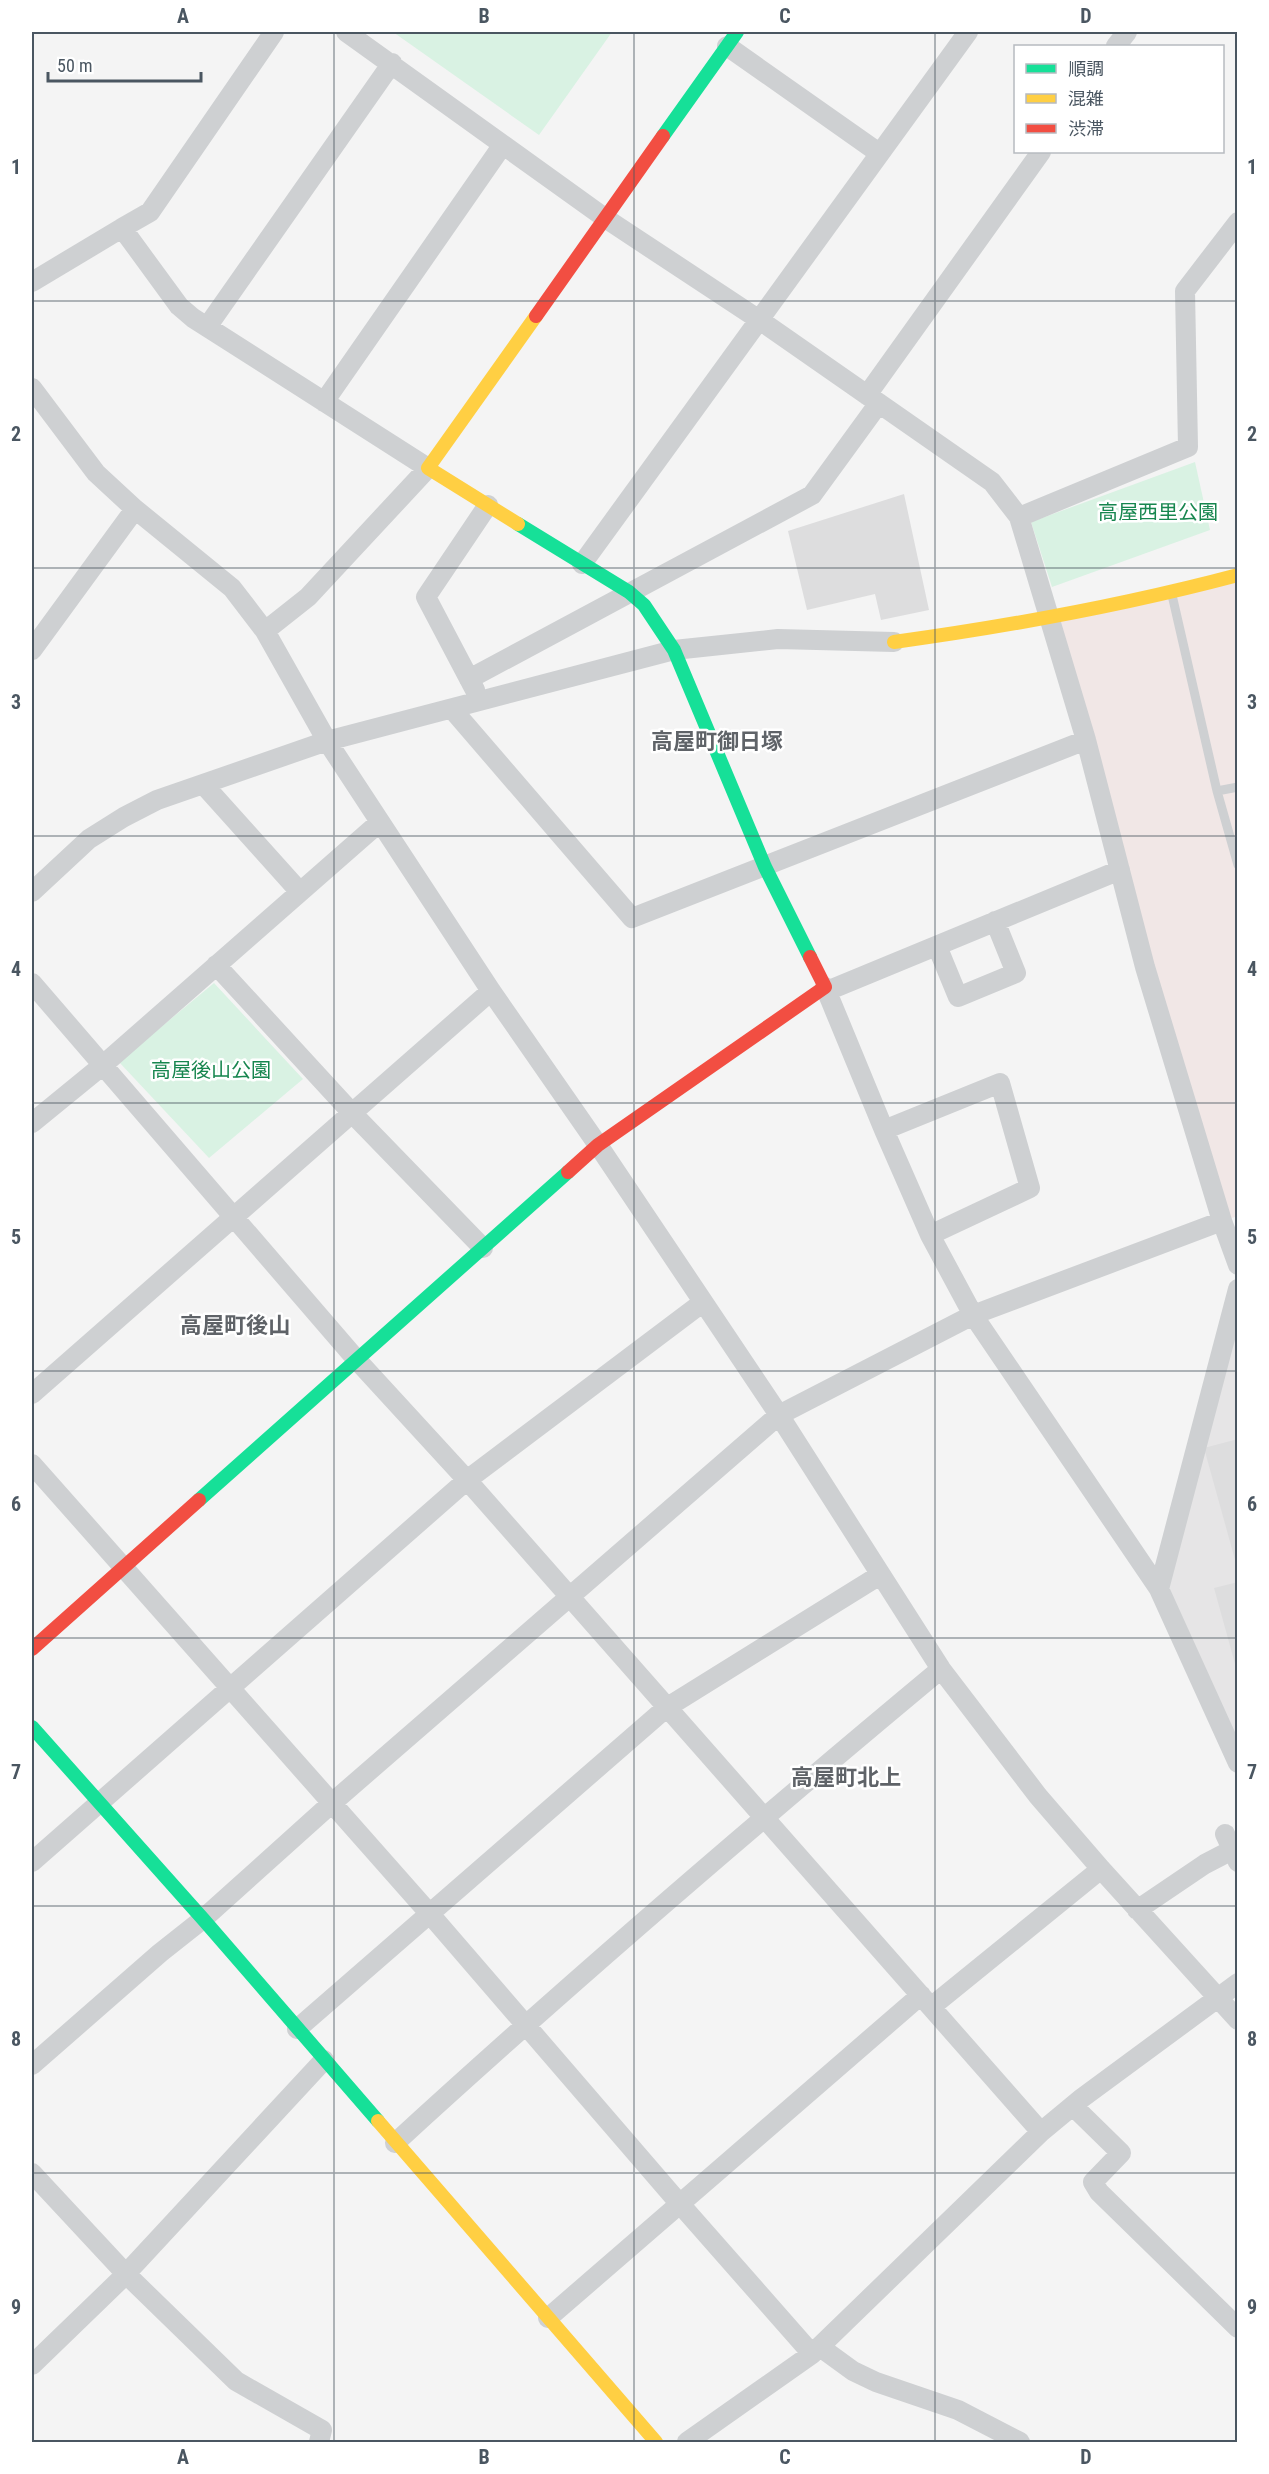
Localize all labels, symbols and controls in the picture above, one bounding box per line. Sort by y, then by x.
text: A [177,4,189,28]
text: B [478,4,490,28]
text: C [779,4,791,28]
text: D [1080,4,1092,28]
scale bar [48,45,201,83]
legend [1014,45,1224,153]
text: 50 m [57,55,92,76]
text: 順調 [1068,58,1104,79]
text: 混雑 [1068,88,1104,109]
text: 渋滞 [1068,118,1104,139]
text: 1 [11,155,21,179]
text: 1 [1247,155,1257,179]
text: 2 [11,422,21,446]
text: 2 [1247,422,1257,446]
park label: 高屋西里公園 [1098,500,1218,524]
text: 3 [11,690,21,714]
text: 3 [1247,690,1257,714]
district label: 高屋町御日塚 [651,729,783,754]
text: 4 [11,957,21,981]
text: 4 [1247,957,1257,981]
park label: 高屋後山公園 [151,1058,271,1082]
text: 5 [11,1225,21,1249]
text: 5 [1247,1225,1257,1249]
district label: 高屋町後山 [180,1313,290,1338]
text: 6 [11,1492,21,1516]
text: 6 [1247,1492,1257,1516]
text: 7 [11,1760,21,1784]
text: 7 [1247,1760,1257,1784]
district label: 高屋町北上 [791,1765,901,1790]
text: 8 [11,2027,21,2051]
text: 8 [1247,2027,1257,2051]
text: 9 [11,2295,21,2319]
text: 9 [1247,2295,1257,2319]
text: A [177,2445,189,2469]
text: B [478,2445,490,2469]
text: C [779,2445,791,2469]
text: D [1080,2445,1092,2469]

